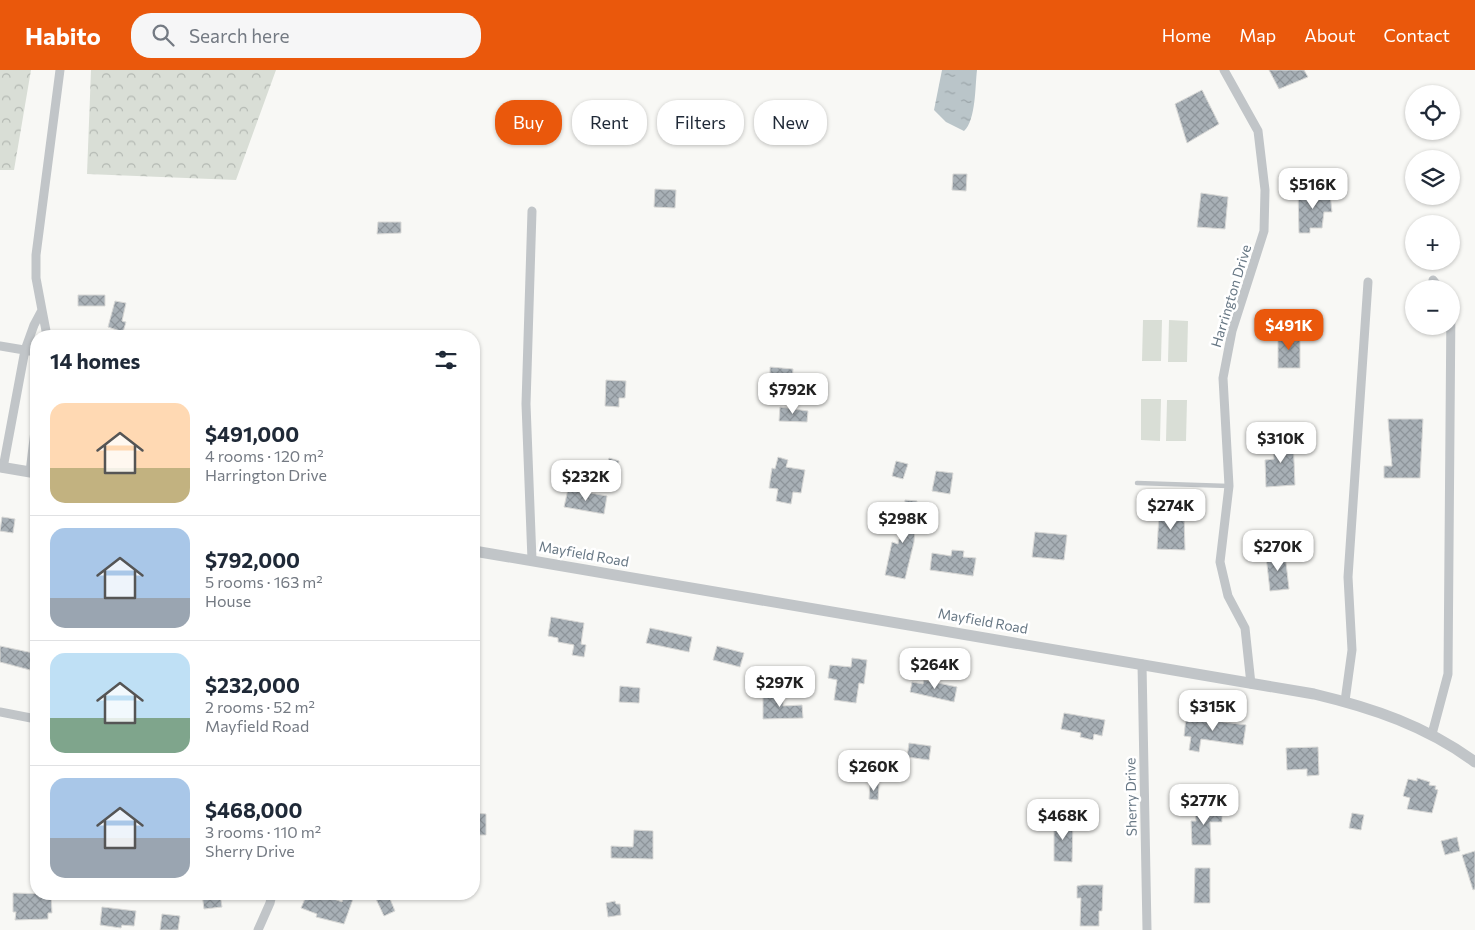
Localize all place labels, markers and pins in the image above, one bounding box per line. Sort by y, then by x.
pin: $516K [1278,168,1348,210]
pin: $491K [1254,308,1324,351]
pin: $792K [758,372,828,415]
pin: $310K [1246,422,1316,464]
pin: $232K [551,460,621,502]
pin: $274K [1136,488,1206,531]
pin: $298K [868,502,938,544]
pin: $270K [1243,530,1313,572]
pin: $264K [900,648,970,690]
pin: $297K [745,666,815,708]
pin: $315K [1178,690,1248,732]
pin: $260K [839,750,909,792]
pin: $277K [1169,784,1239,826]
pin: $468K [1028,798,1098,841]

